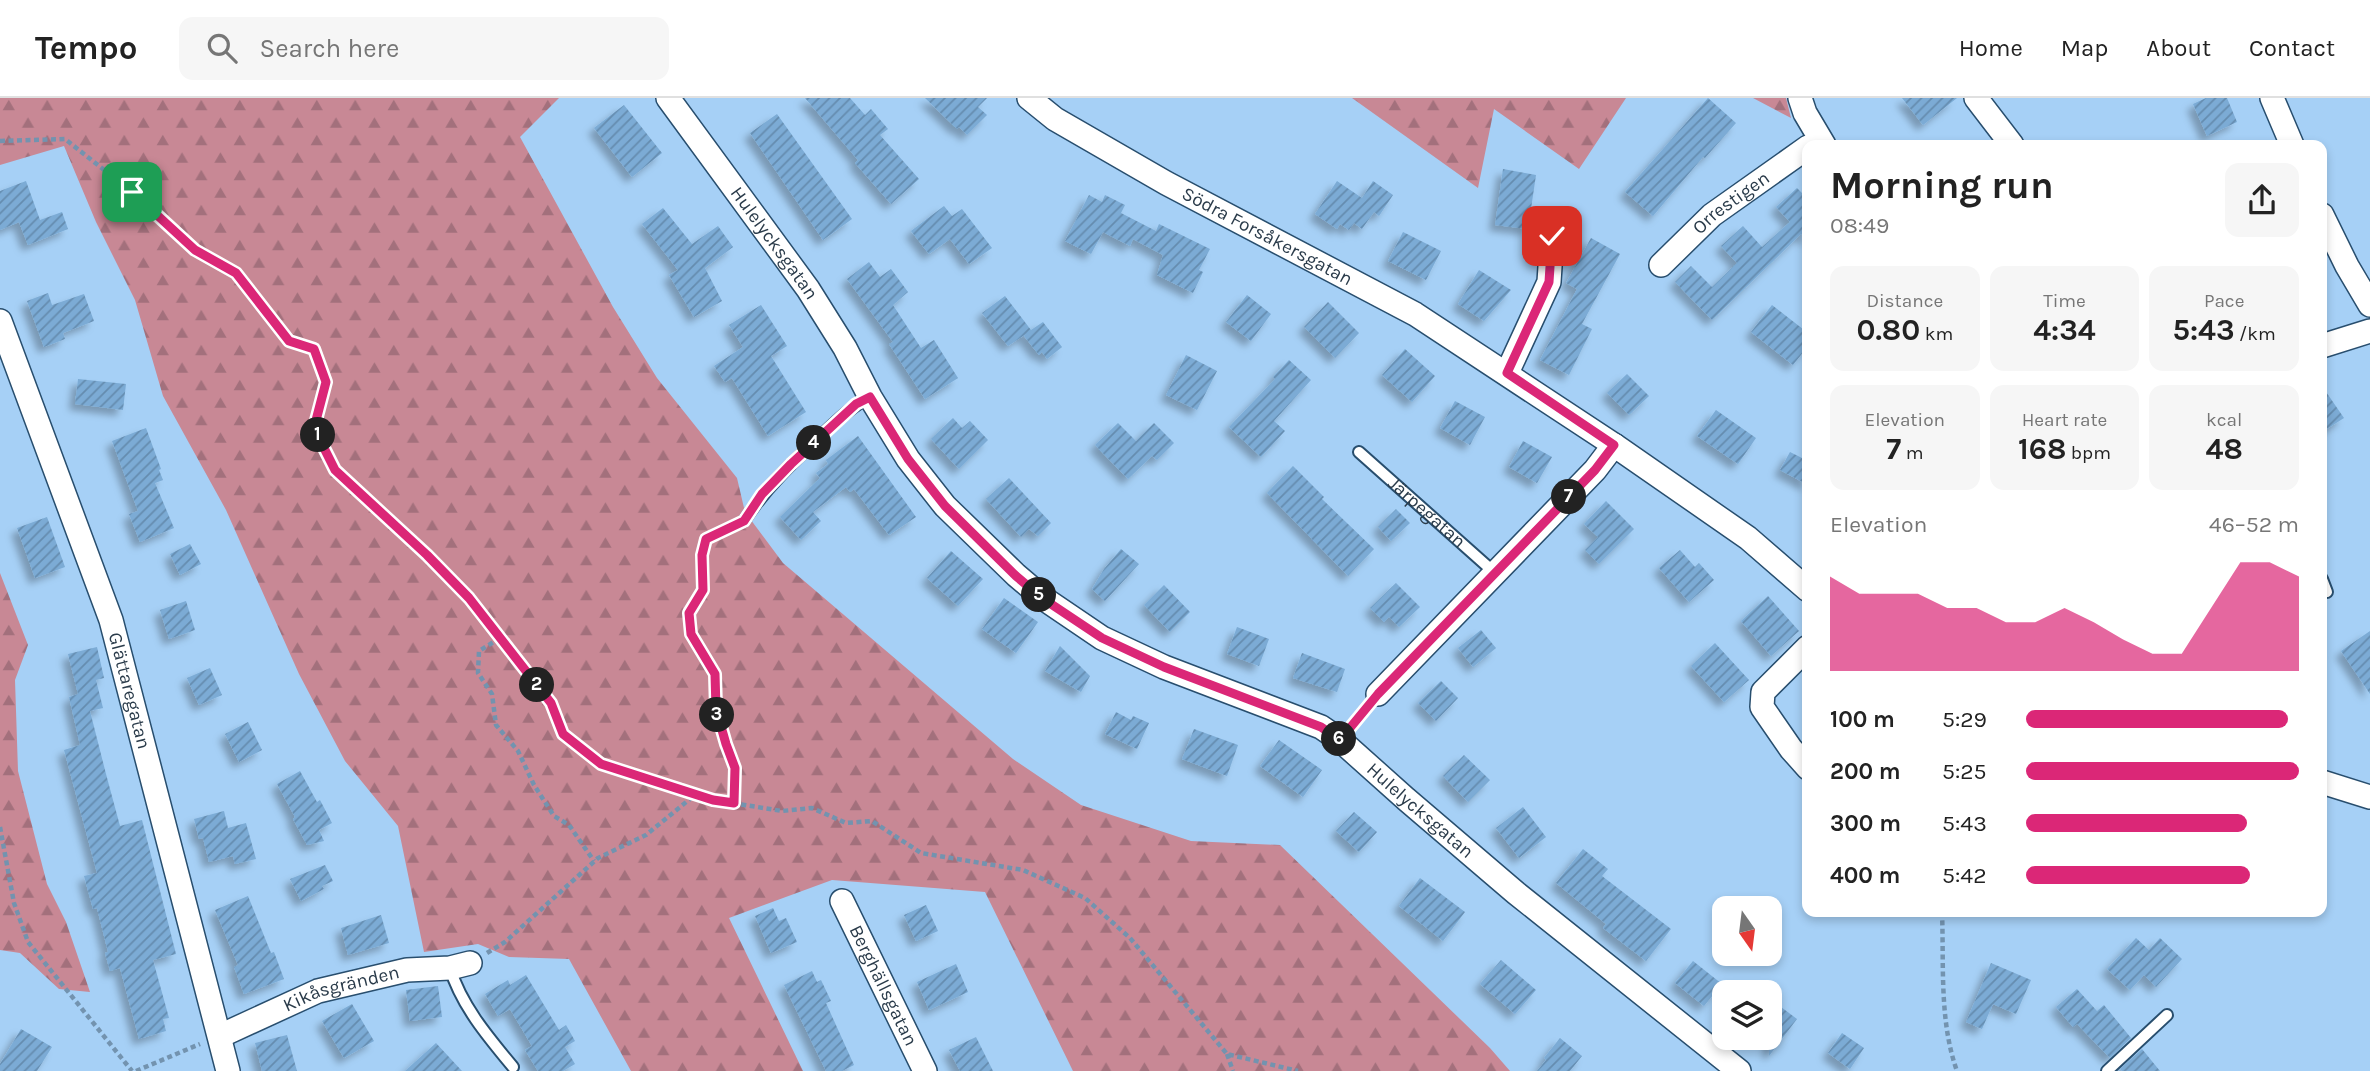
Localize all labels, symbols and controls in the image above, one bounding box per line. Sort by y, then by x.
search box [179,17,669,80]
text: Tempo [35,29,137,67]
icon: search [203,29,241,67]
text: Search here [259,33,399,64]
text: Home [1959,34,2023,62]
text: Map [2061,34,2108,62]
text: About [2146,34,2211,62]
text: Contact [2249,34,2335,62]
pin [102,162,162,222]
text: Morning run [1830,163,2054,208]
button: share [2225,163,2299,237]
street label: Orrestigen [1688,167,1774,239]
icon: arrive [113,173,151,211]
street label: Södra Forsåkersgatan [1178,182,1356,290]
street label: Hulelycksgatan [726,183,823,304]
pin [1522,206,1582,266]
text: 08:49 [1830,212,1889,239]
icon: check [1533,217,1571,255]
text: Distance [1866,290,1943,312]
text: Time [2043,290,2086,312]
text: Pace [2204,290,2244,312]
text: 0.80 [1856,312,1920,348]
text: 4:34 [2033,312,2096,348]
text: 5:43 [2173,312,2235,348]
text: km [1920,323,1953,345]
text: /km [2235,323,2276,345]
text: Elevation [1865,409,1945,431]
text: Heart rate [2022,409,2107,431]
text: kcal [2206,409,2242,431]
pin: 1 [300,418,336,452]
text: 1 [314,423,321,445]
pin: 4 [796,426,832,460]
text: 4 [808,431,819,453]
text: 7 [1886,431,1901,467]
text: 168 [2018,431,2066,467]
text: 48 [2206,431,2243,467]
text: m [1901,442,1923,464]
text: bpm [2066,442,2111,464]
street label: Järpegatan [1384,472,1470,553]
pin: 7 [1552,480,1586,514]
text: 7 [1564,485,1573,507]
text: Elevation [1830,511,1927,538]
text: 46–52 m [2209,511,2299,538]
pin: 5 [1021,578,1056,612]
text: 5 [1033,583,1044,605]
street label: Glättaregatan [104,630,155,751]
pin: 2 [520,668,554,702]
text: 2 [531,673,542,695]
pin: 3 [700,698,734,732]
text: 3 [711,703,722,725]
text: 100 m [1830,706,1895,733]
text: 5:29 [1942,706,1987,733]
pin: 6 [1322,722,1356,756]
text: 6 [1333,727,1344,749]
street label: Hulelycksgatan [1362,758,1478,863]
text: 200 m [1830,758,1901,785]
text: 5:25 [1942,758,1987,785]
text: 300 m [1830,810,1901,837]
text: 5:43 [1942,810,1987,837]
text: 400 m [1830,862,1900,889]
text: 5:42 [1942,862,1986,889]
north arrow [1712,896,1782,966]
map controls [1712,896,1782,1050]
street label: Berghällsgatan [844,921,922,1050]
street label: Kikåsgränden [280,961,402,1016]
button: layers [1712,980,1782,1050]

